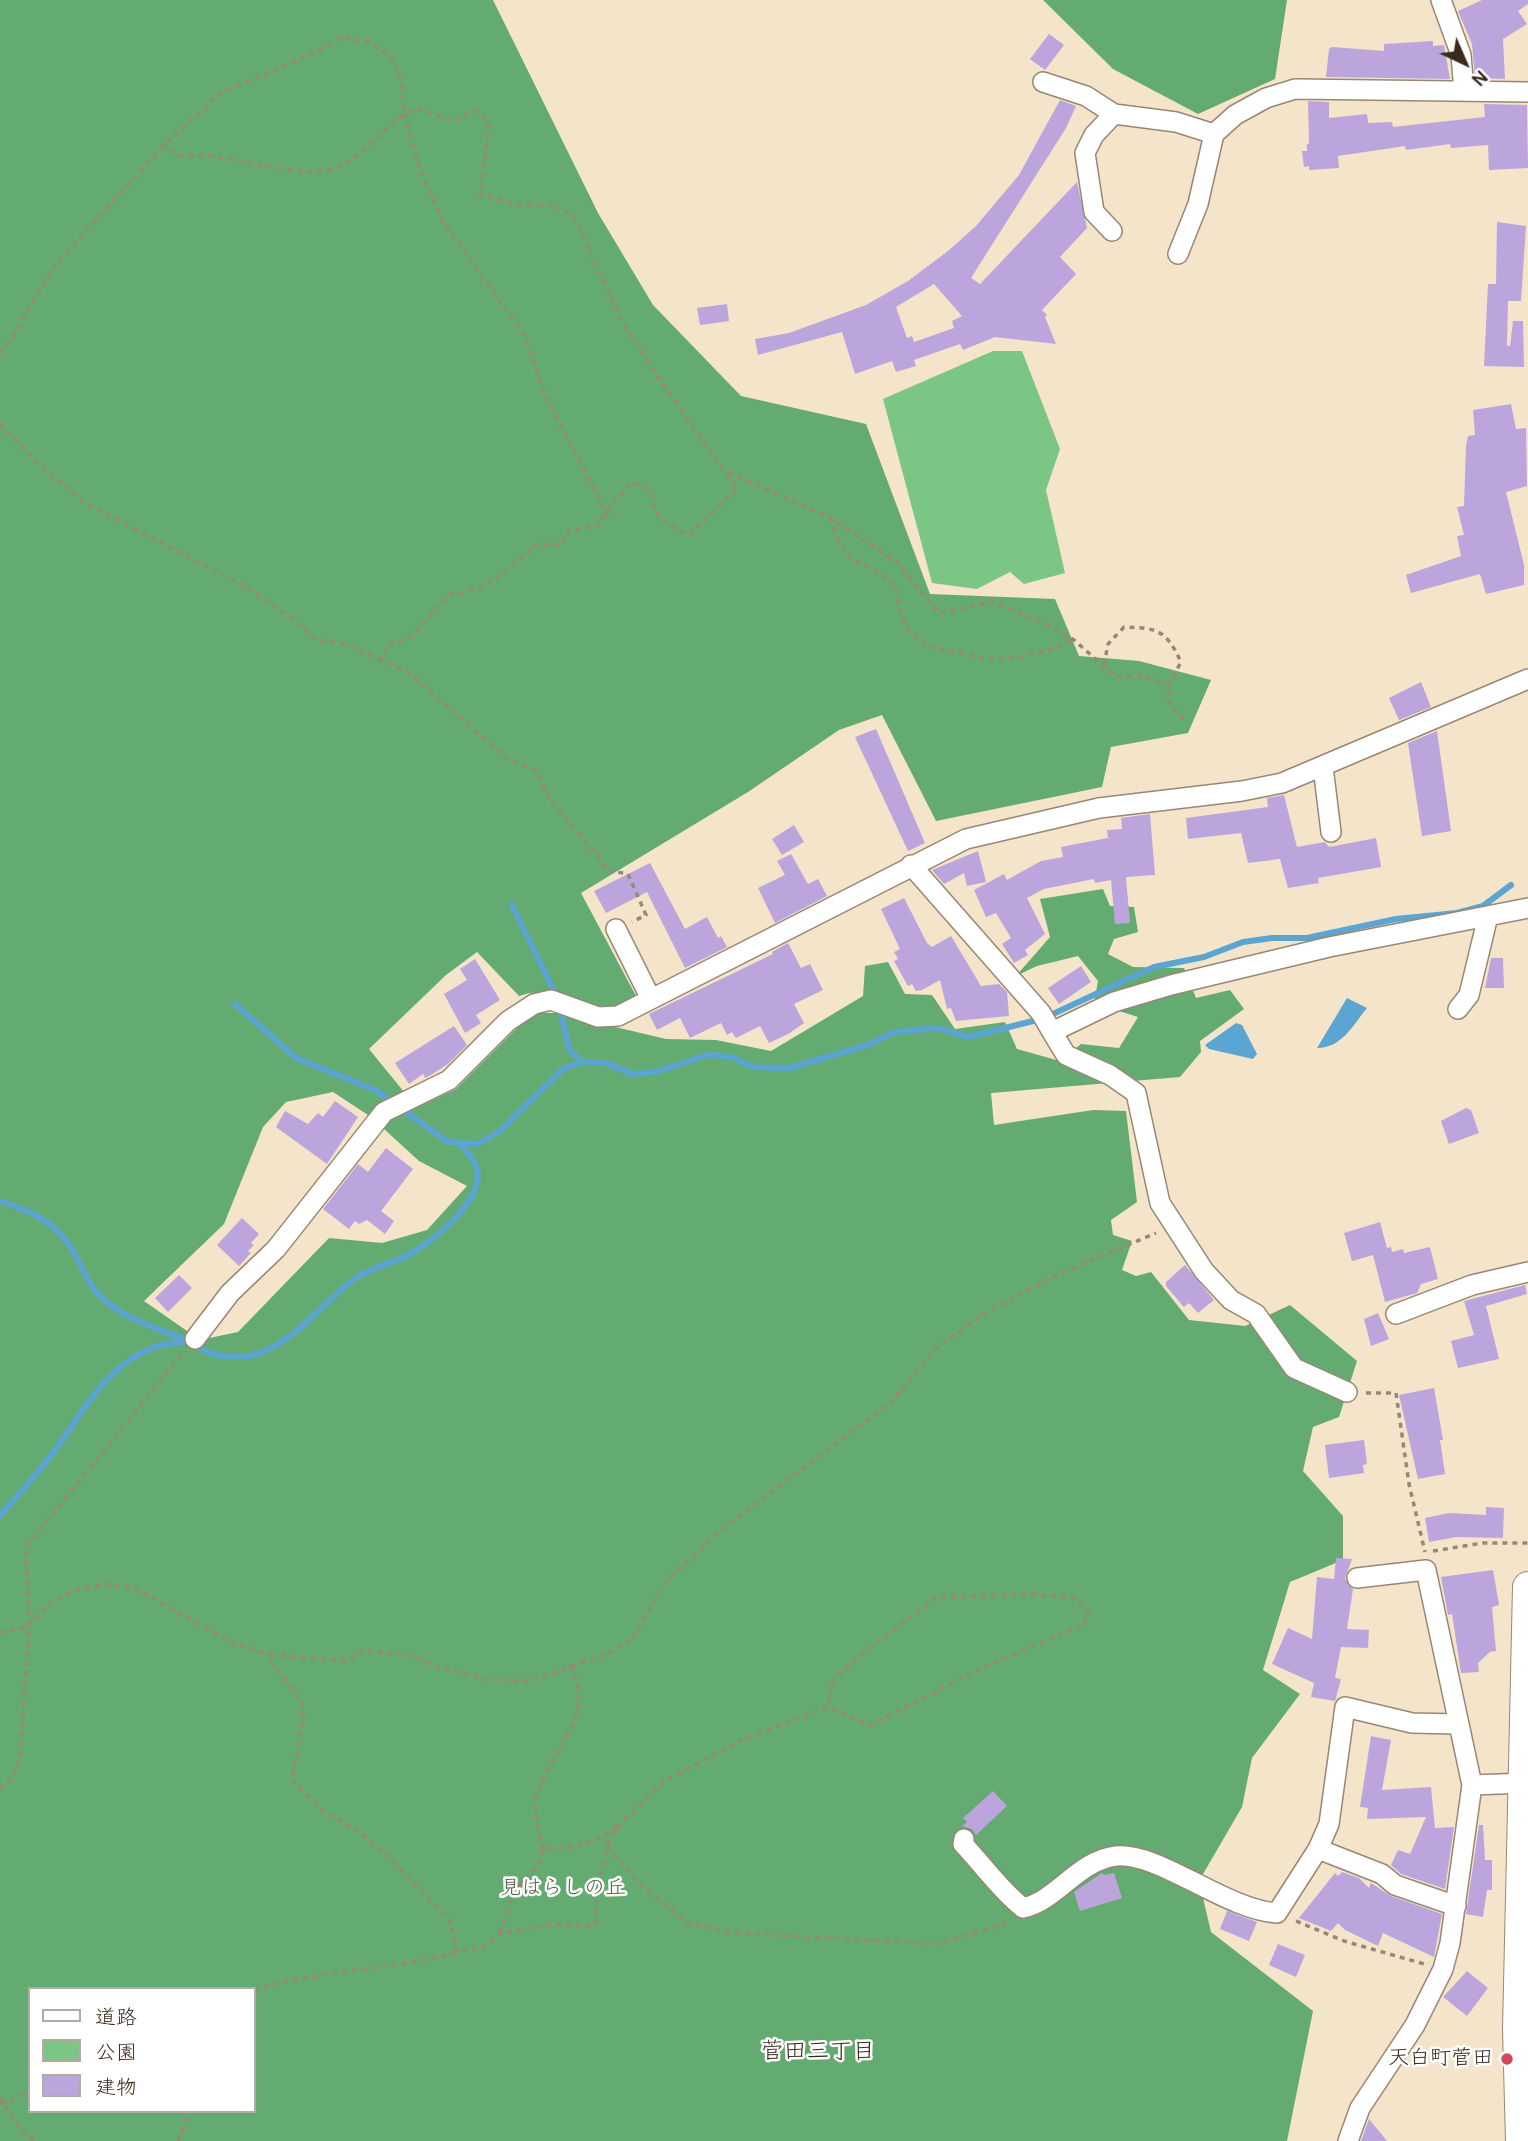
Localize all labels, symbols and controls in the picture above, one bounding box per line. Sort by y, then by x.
north arrow [1430,28,1500,98]
text: N [1467,65,1493,91]
park label: 見はらしの丘 [500,1876,626,1902]
legend [28,1987,256,2113]
text: 道路 [95,2004,137,2031]
district label: 菅田三丁目 [761,2038,875,2066]
text: 公園 [95,2039,137,2066]
place label: 天白町菅田 [1388,2046,1493,2072]
marker: 天白町菅田 [1499,2051,1515,2067]
text: 建物 [95,2074,137,2101]

